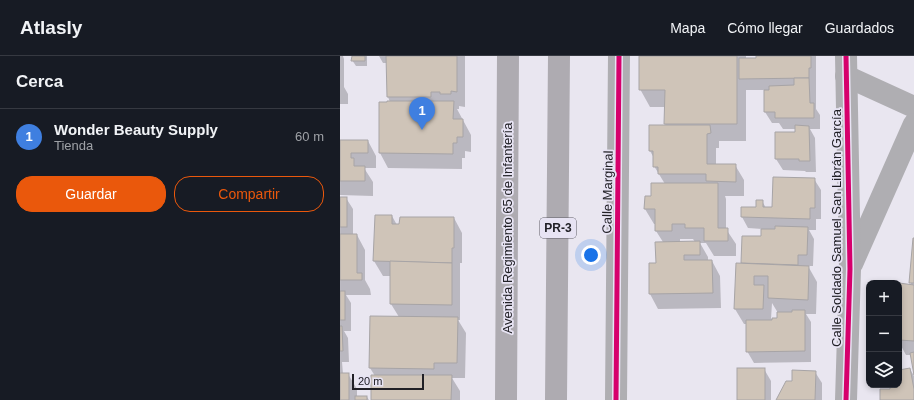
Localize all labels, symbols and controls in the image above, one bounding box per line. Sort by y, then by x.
text: Atlasly [20,17,82,38]
text: Mapa [670,20,705,36]
text: Cómo llegar [727,20,803,36]
text: Guardados [825,20,894,36]
text: Cerca [16,72,63,91]
pin: 1 [409,97,435,130]
street label: Calle Soldado Samuel San Librán García [829,108,844,347]
text: Wonder Beauty Supply [54,121,218,138]
street label: Avenida Regimiento 65 de Infantería [500,122,515,333]
text: 1 [25,129,33,144]
text: 60 m [295,129,324,144]
text: Tienda [54,138,93,153]
street label: Calle Marginal [599,150,616,234]
button: Guardar [16,176,166,212]
button: Compartir [174,176,324,212]
road number: PR-3 [540,218,576,238]
your location [581,245,601,265]
map controls [866,280,902,388]
button: + [866,280,902,316]
button: − [866,316,902,352]
button: layers [866,352,902,388]
scale bar [352,372,424,391]
text: 20 m [358,375,382,387]

